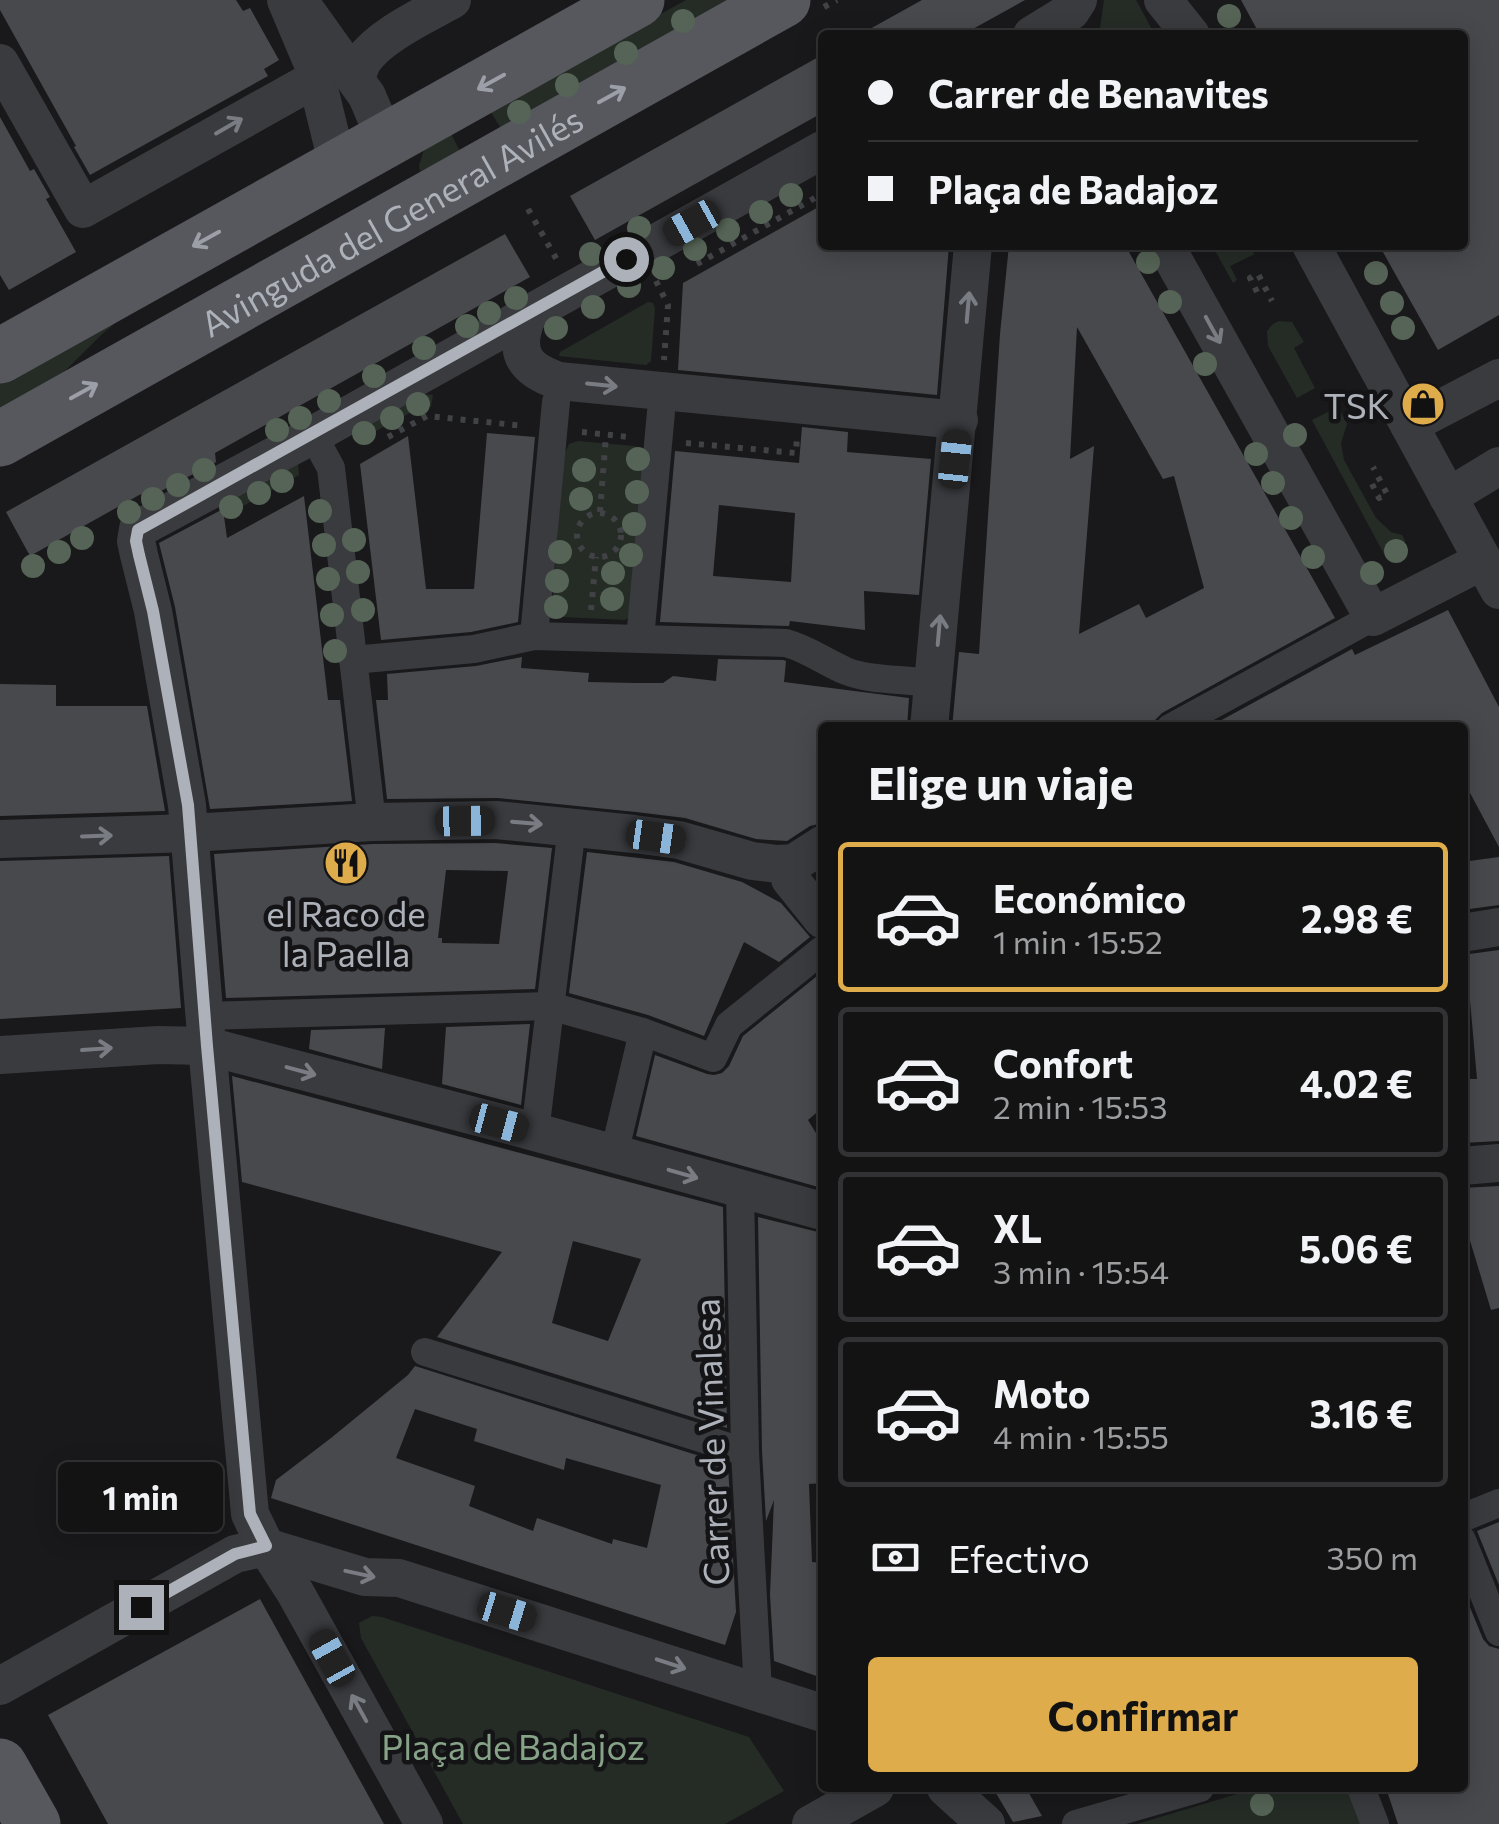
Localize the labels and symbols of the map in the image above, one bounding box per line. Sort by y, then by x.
one-way arrow [477,73,506,93]
one-way arrow [598,85,626,105]
street label: Avinguda del General Avilés [192,96,589,344]
one-way arrow [213,116,243,136]
car [658,195,726,251]
one-way arrow [192,230,222,250]
route start [604,237,649,282]
one-way arrow [959,291,978,323]
one-way arrow [1203,315,1223,344]
one-way arrow [585,376,617,395]
one-way arrow [69,380,99,400]
shop icon: TSK [1400,381,1446,427]
place label: TSK [1324,383,1390,426]
car [937,428,973,490]
one-way arrow [929,615,948,647]
car [435,805,495,837]
one-way arrow [510,813,542,832]
car [624,818,688,856]
one-way arrow [81,827,113,846]
restaurant icon: el Raco de la Paella [323,840,369,886]
place label: el Raco de la Paella [266,891,426,974]
one-way arrow [81,1039,113,1058]
one-way arrow [284,1063,316,1081]
car [466,1101,532,1145]
one-way arrow [666,1166,698,1184]
street label: Carrer de Vinalesa [684,1298,736,1586]
callout: 1 min [58,1462,224,1532]
one-way arrow [343,1565,375,1584]
route end [119,1585,164,1630]
car [474,1589,540,1635]
car [304,1624,360,1692]
one-way arrow [655,1656,686,1674]
one-way arrow [349,1694,369,1723]
park label: Plaça de Badajoz [381,1724,645,1767]

